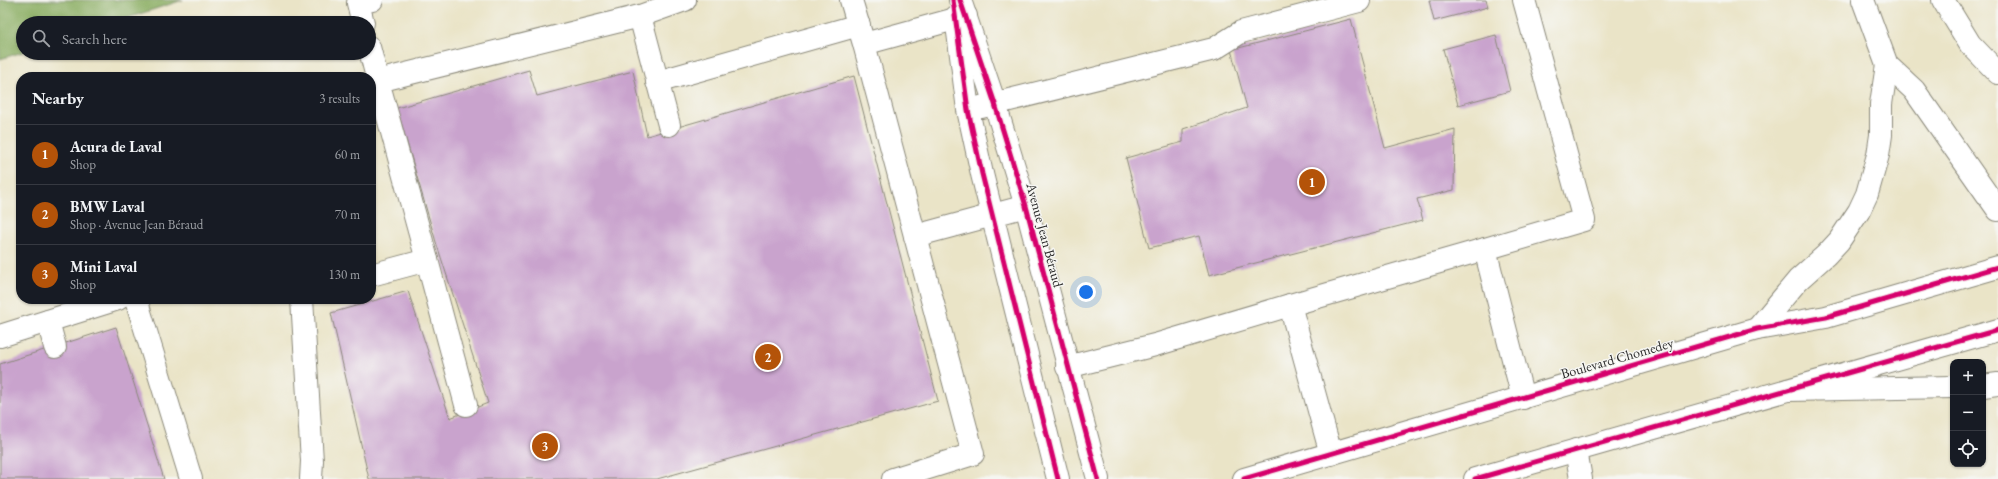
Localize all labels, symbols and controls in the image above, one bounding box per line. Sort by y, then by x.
search box [16,16,376,60]
icon: search [30,27,52,49]
text: Search here [62,29,127,48]
text: Nearby [32,87,84,109]
text: 3 results [319,90,360,107]
text: Acura de Laval [70,137,162,156]
text: 1 [42,146,48,163]
text: 60 m [335,146,360,163]
text: Shop [70,156,96,173]
pin: 1 [1299,167,1325,197]
street label: Avenue Jean Béraud [1022,180,1068,290]
text: BMW Laval [70,197,145,216]
text: 2 [42,206,48,223]
text: 70 m [335,206,360,223]
text: Shop · Avenue Jean Béraud [70,216,203,233]
text: Mini Laval [70,257,137,276]
text: 3 [42,266,48,283]
text: 130 m [329,266,360,283]
text: Shop [70,276,96,293]
your location [1076,282,1096,302]
street label: Boulevard Chomedey [1559,333,1676,383]
pin: 2 [755,342,781,372]
map controls [1950,359,1986,467]
button: + [1950,359,1986,395]
button: − [1950,395,1986,431]
pin: 3 [532,431,558,461]
button: locate [1950,431,1986,467]

